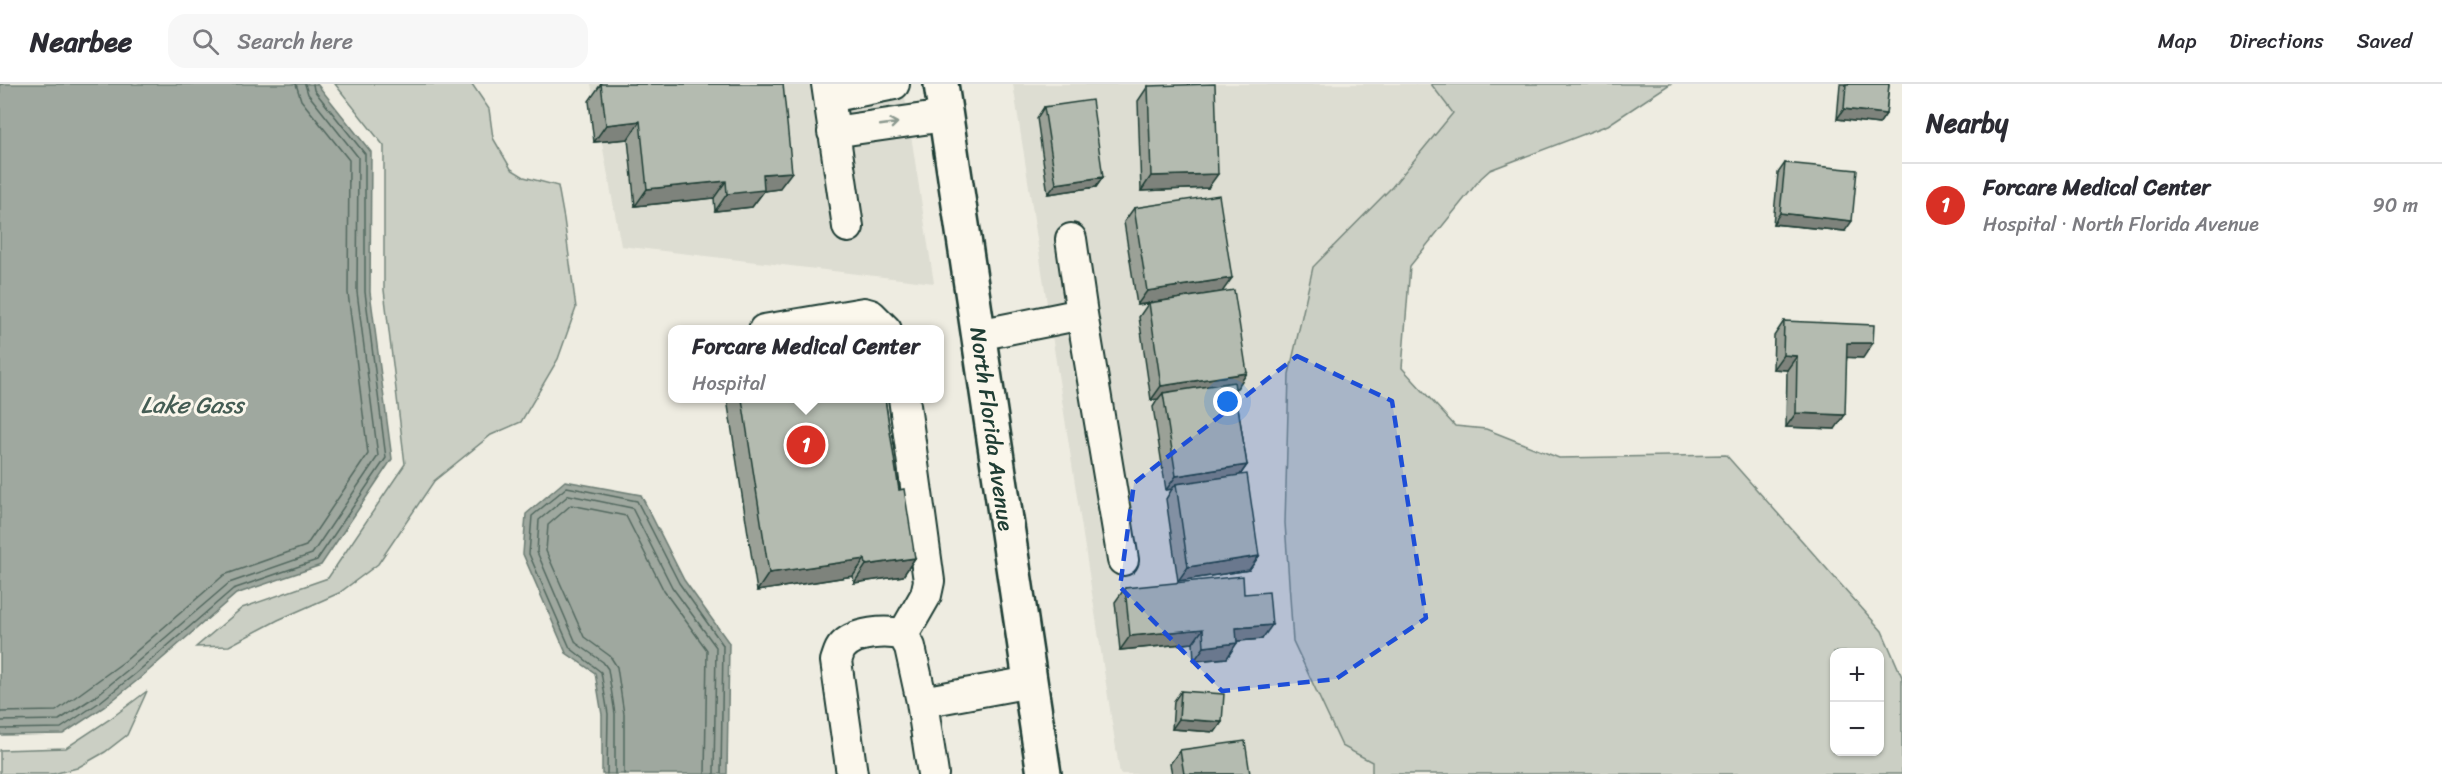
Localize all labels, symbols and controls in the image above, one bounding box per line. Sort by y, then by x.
search box [168,14,588,68]
text: Nearbee [30,17,132,66]
text: Search here [237,22,353,61]
text: Map [2158,22,2196,60]
text: Directions [2229,22,2324,60]
text: Saved [2357,22,2412,60]
icon: search [189,25,222,58]
text: Nearby [1926,100,2008,146]
one-way arrow [879,119,899,130]
text: Forcare Medical Center [1983,168,2210,207]
text: 1 [1941,188,1950,223]
text: 90 m [2373,188,2418,223]
text: Hospital · North Florida Avenue [1983,207,2259,242]
popup [668,325,944,403]
street label: North Florida Avenue [958,325,1026,534]
text: Forcare Medical Center [692,327,920,366]
text: Hospital [692,366,766,401]
water label: Lake Gass [141,384,246,426]
your location [1213,387,1242,416]
pin: 1 [786,422,826,468]
map controls [1830,648,1884,756]
button: + [1830,648,1884,702]
button: − [1830,702,1884,756]

